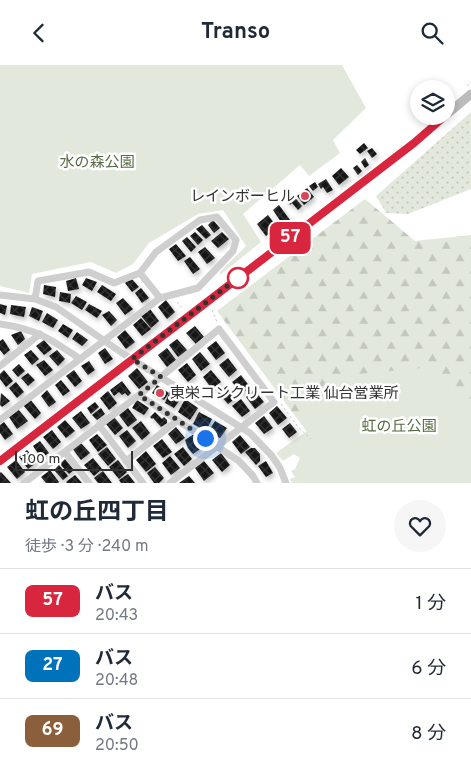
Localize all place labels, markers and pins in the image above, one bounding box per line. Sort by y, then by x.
place label: レインボーヒル [190,188,295,207]
marker: レインボーヒル [299,190,311,202]
unlabelled marker [227,267,249,289]
place label: 東栄コンクリート工業 仙台営業所 [170,385,399,404]
marker: 東栄コンクリート工業 仙台営業所 [154,387,166,399]

